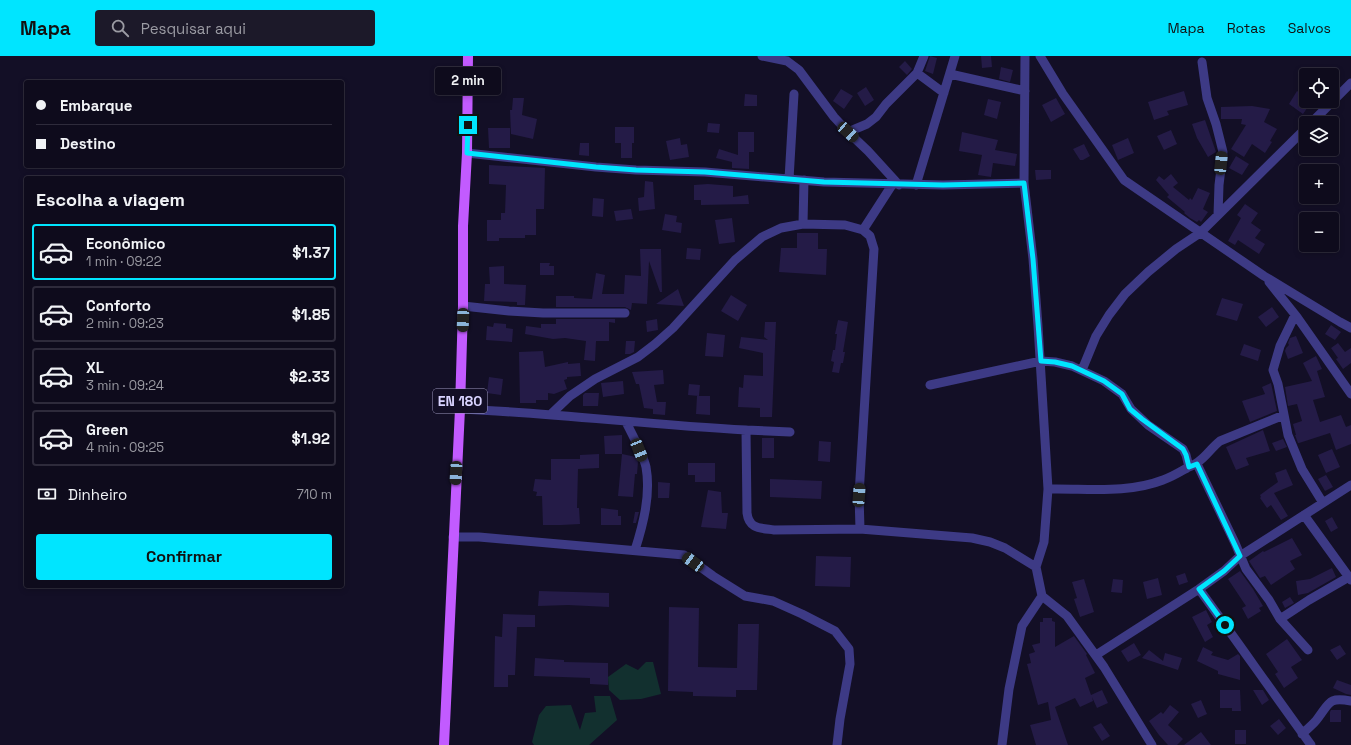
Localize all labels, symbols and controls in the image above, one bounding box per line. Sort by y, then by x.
search box [95,10,375,46]
text: Mapa [20,16,71,41]
icon: search [109,17,131,39]
text: Pesquisar aqui [141,19,246,38]
text: Mapa [1167,19,1205,37]
text: Rotas [1227,19,1266,37]
text: Salvos [1288,19,1331,37]
callout: 2 min [435,67,501,95]
map controls [1299,68,1339,252]
button: locate [1299,68,1339,108]
text: 2 min [451,72,485,89]
text: Embarque [60,96,133,115]
route end [459,116,477,134]
button: layers [1299,116,1339,156]
car [835,120,861,144]
text: Destino [60,134,116,153]
car [1214,150,1228,176]
button: + [1299,164,1339,204]
text: Escolha a viagem [36,188,185,211]
button: − [1299,212,1339,252]
icon: car [38,234,74,270]
text: Econômico [86,234,165,253]
text: $1.37 [292,243,330,262]
text: 1 min · 09:22 [86,253,161,270]
icon: car [38,296,74,332]
text: Conforto [86,296,151,315]
text: $1.85 [292,305,330,324]
car [457,308,469,332]
text: 2 min · 09:23 [86,315,164,332]
icon: car [38,358,74,394]
text: XL [86,358,104,377]
text: $2.33 [289,367,330,386]
text: 3 min · 09:24 [86,377,164,394]
road number: EN 180 [433,389,487,413]
icon: car [38,420,74,456]
text: Green [86,420,128,439]
text: $1.92 [292,429,330,448]
car [629,437,649,463]
text: 4 min · 09:25 [86,439,164,456]
car [449,461,463,485]
icon: cash [36,483,58,505]
car [852,483,866,507]
text: Dinheiro [68,485,127,504]
text: 710 m [297,486,332,503]
button: Confirmar [36,534,332,580]
car [680,550,706,574]
route start [1216,616,1234,634]

